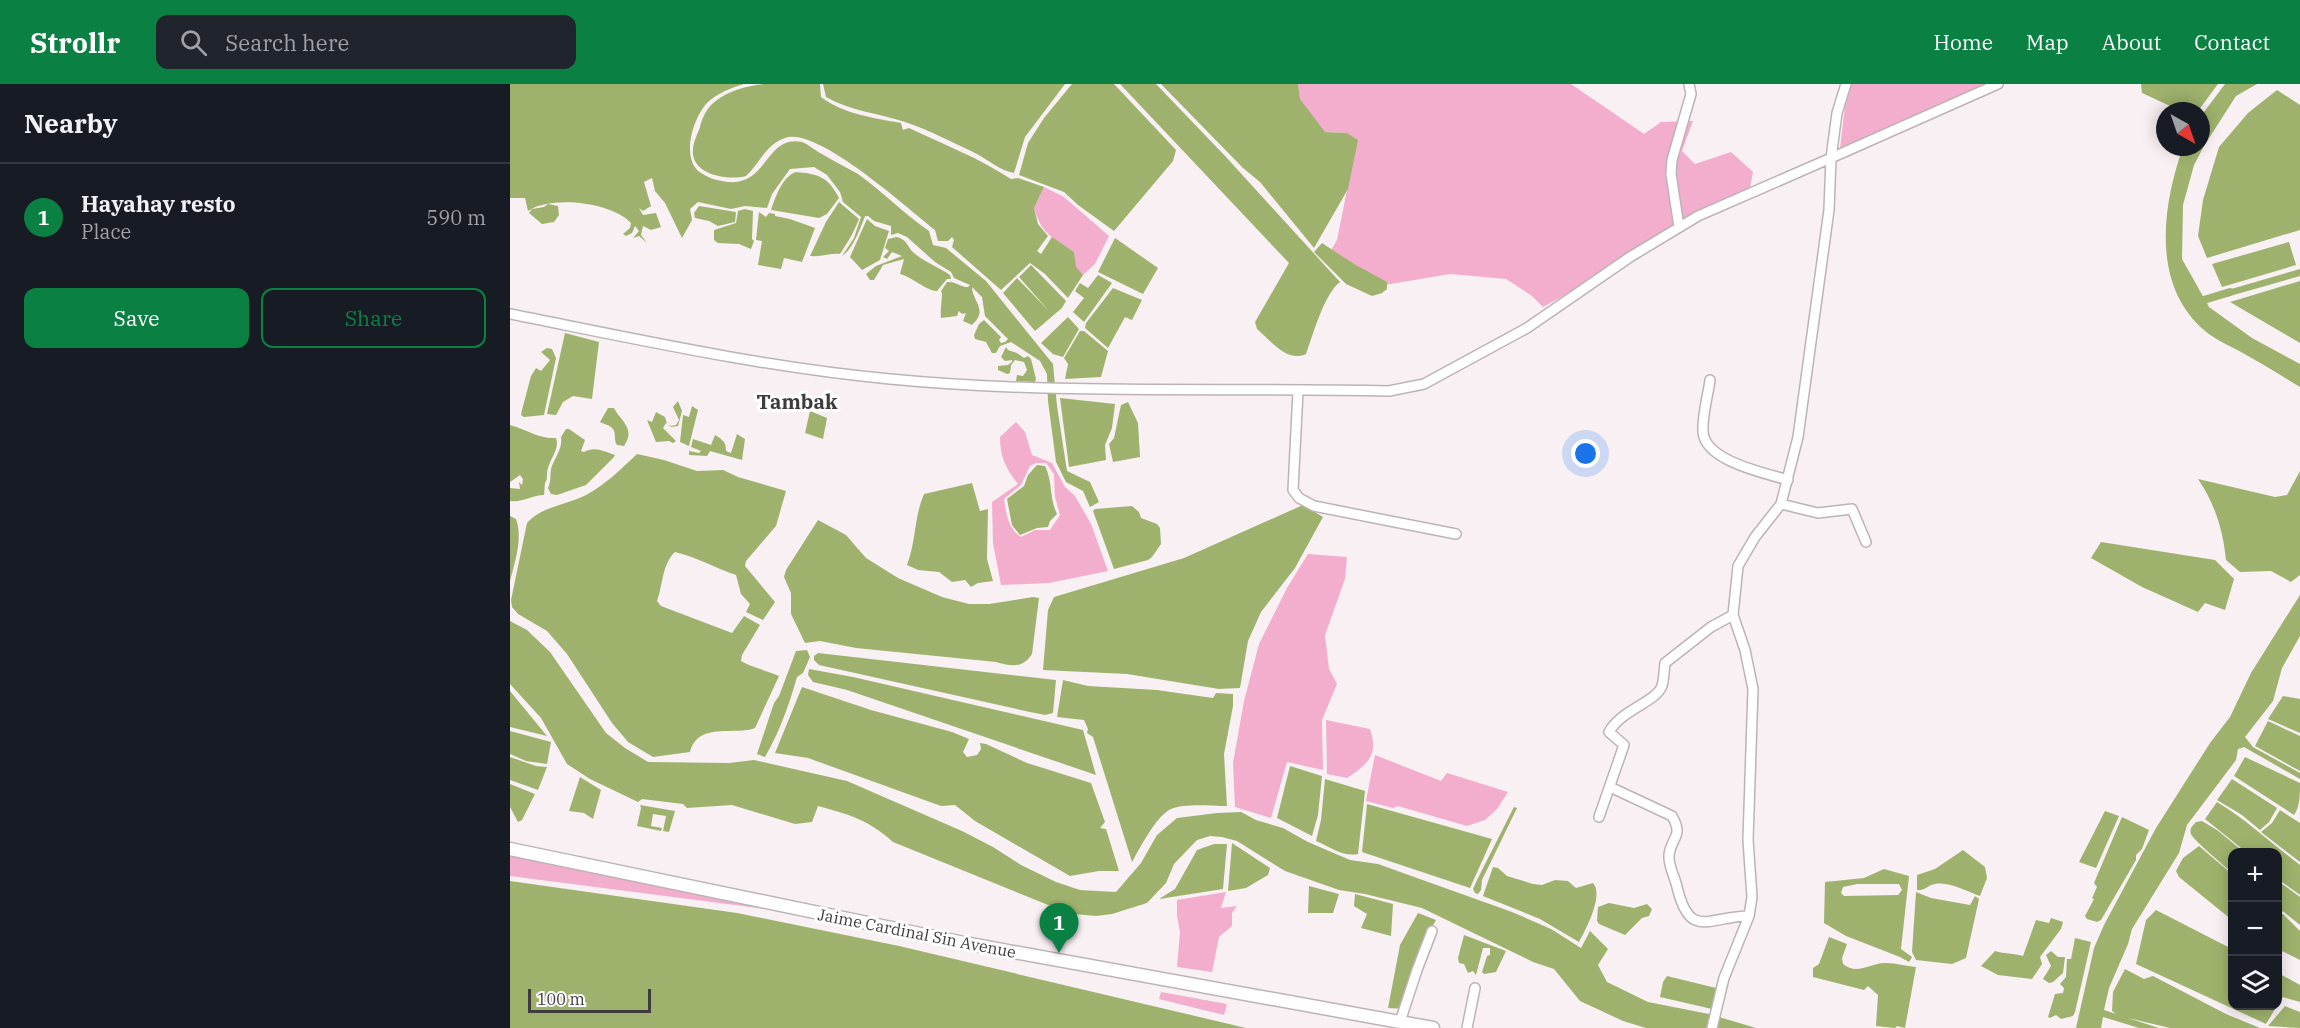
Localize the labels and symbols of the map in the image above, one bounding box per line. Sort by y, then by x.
north arrow [2156,102,2210,156]
district label: Tambak [757,388,838,415]
your location [1571,439,1600,468]
street label: Jaime Cardinal Sin Avenue [816,904,1018,962]
pin: 1 [1040,904,1078,953]
scale bar [528,986,651,1014]

